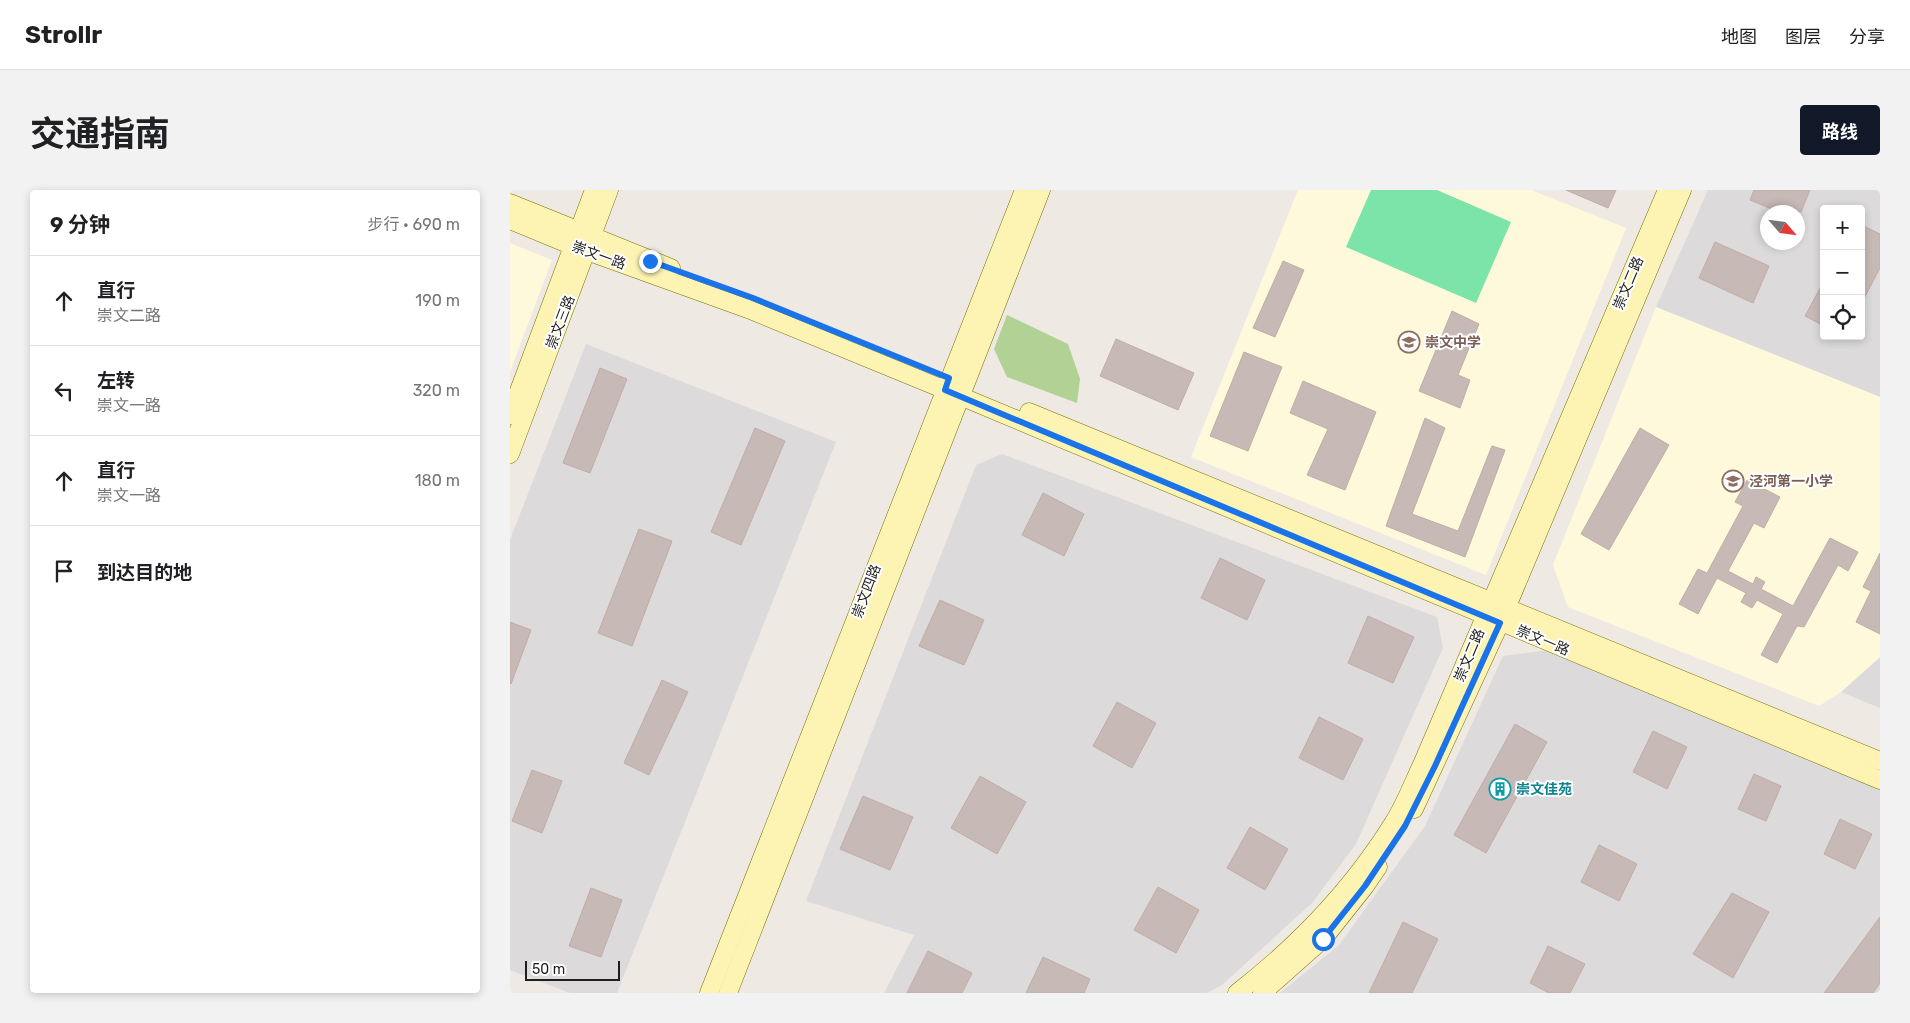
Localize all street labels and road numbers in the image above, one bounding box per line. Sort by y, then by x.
street label: 崇文一路 [570,238,628,273]
street label: 崇文二路 [1610,254,1647,312]
street label: 崇文三路 [542,293,578,351]
street label: 崇文四路 [848,562,884,620]
street label: 崇文一路 [1514,622,1572,659]
street label: 崇文二路 [1451,626,1488,684]

